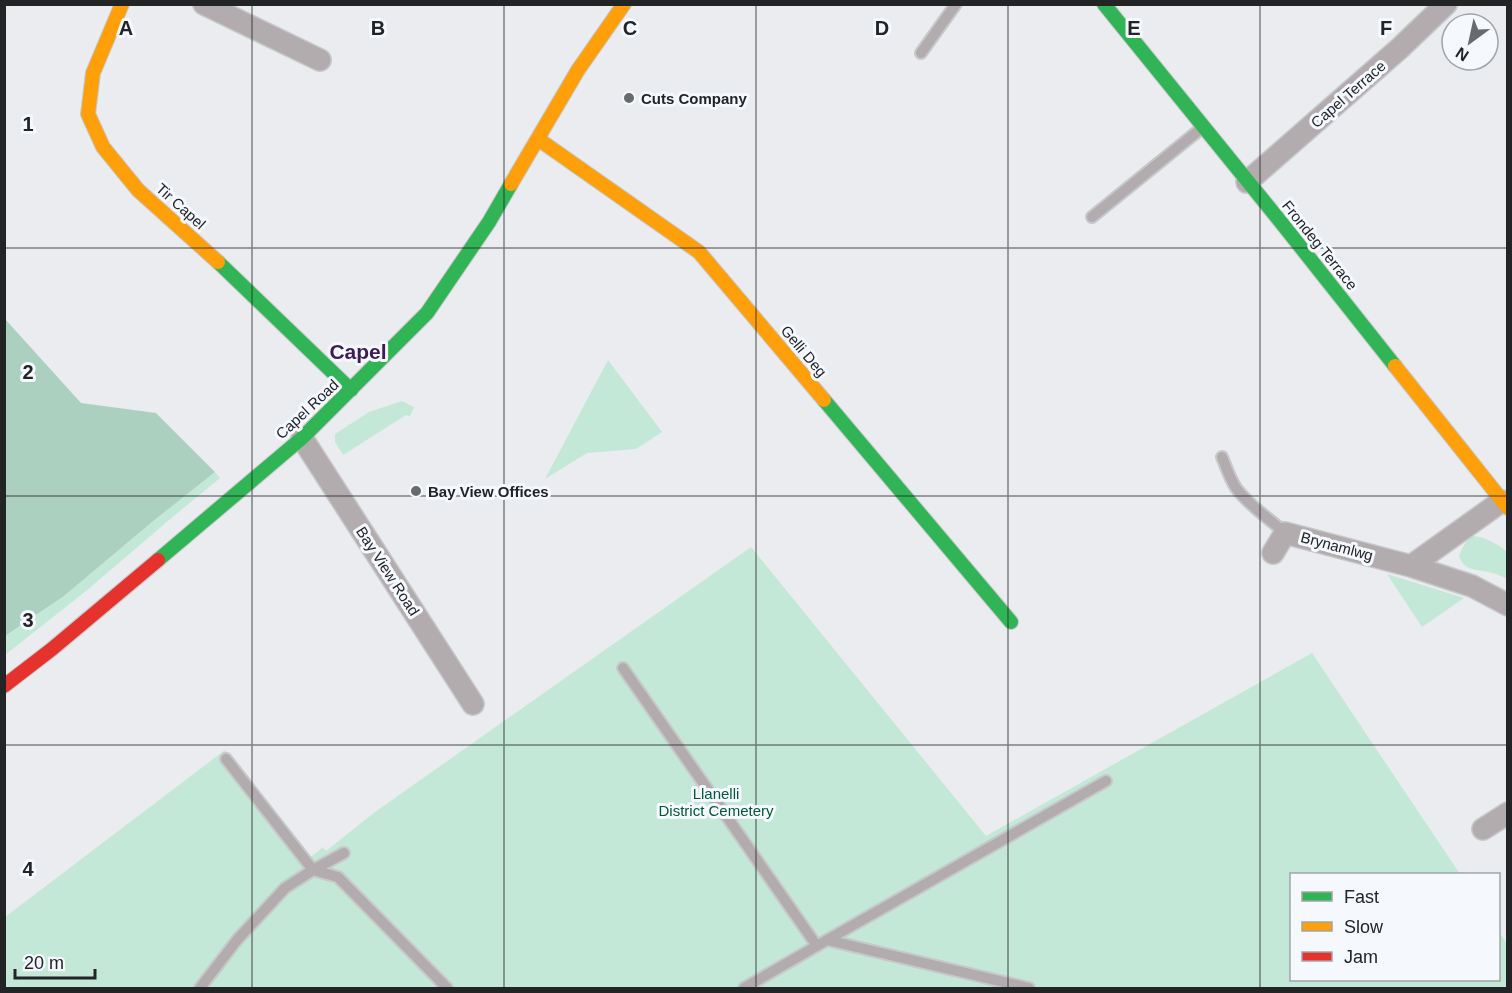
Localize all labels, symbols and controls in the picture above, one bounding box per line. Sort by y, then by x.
north arrow [1440,12,1500,72]
text: A [119,17,133,39]
text: B [371,17,385,39]
text: C [623,17,637,39]
text: D [875,17,889,39]
text: E [1127,17,1141,39]
text: F [1380,17,1392,39]
text: N [1453,44,1472,64]
street label: Capel Terrace [1307,57,1389,131]
place label: Cuts Company [641,90,748,107]
marker: Cuts Company [622,91,636,105]
text: 1 [22,113,34,135]
street label: Tir Capel [153,180,209,232]
street label: Frondeg Terrace [1279,197,1361,293]
street label: Gelli Deg [778,322,830,380]
district label: Capel [329,340,387,363]
text: 2 [22,361,34,383]
street label: Capel Road [272,376,342,442]
place label: Bay View Offices [428,483,549,500]
marker: Bay View Offices [409,484,423,498]
street label: Bay View Road [353,523,423,619]
street label: Brynamlwg [1299,528,1375,564]
text: 3 [22,609,34,631]
park label: Llanelli District Cemetery [658,785,774,819]
text: 4 [22,858,34,880]
legend [1290,873,1500,981]
text: Fast [1344,887,1379,907]
text: Slow [1344,917,1384,937]
scale bar [15,942,94,980]
text: Jam [1344,947,1378,967]
text: 20 m [24,953,64,973]

